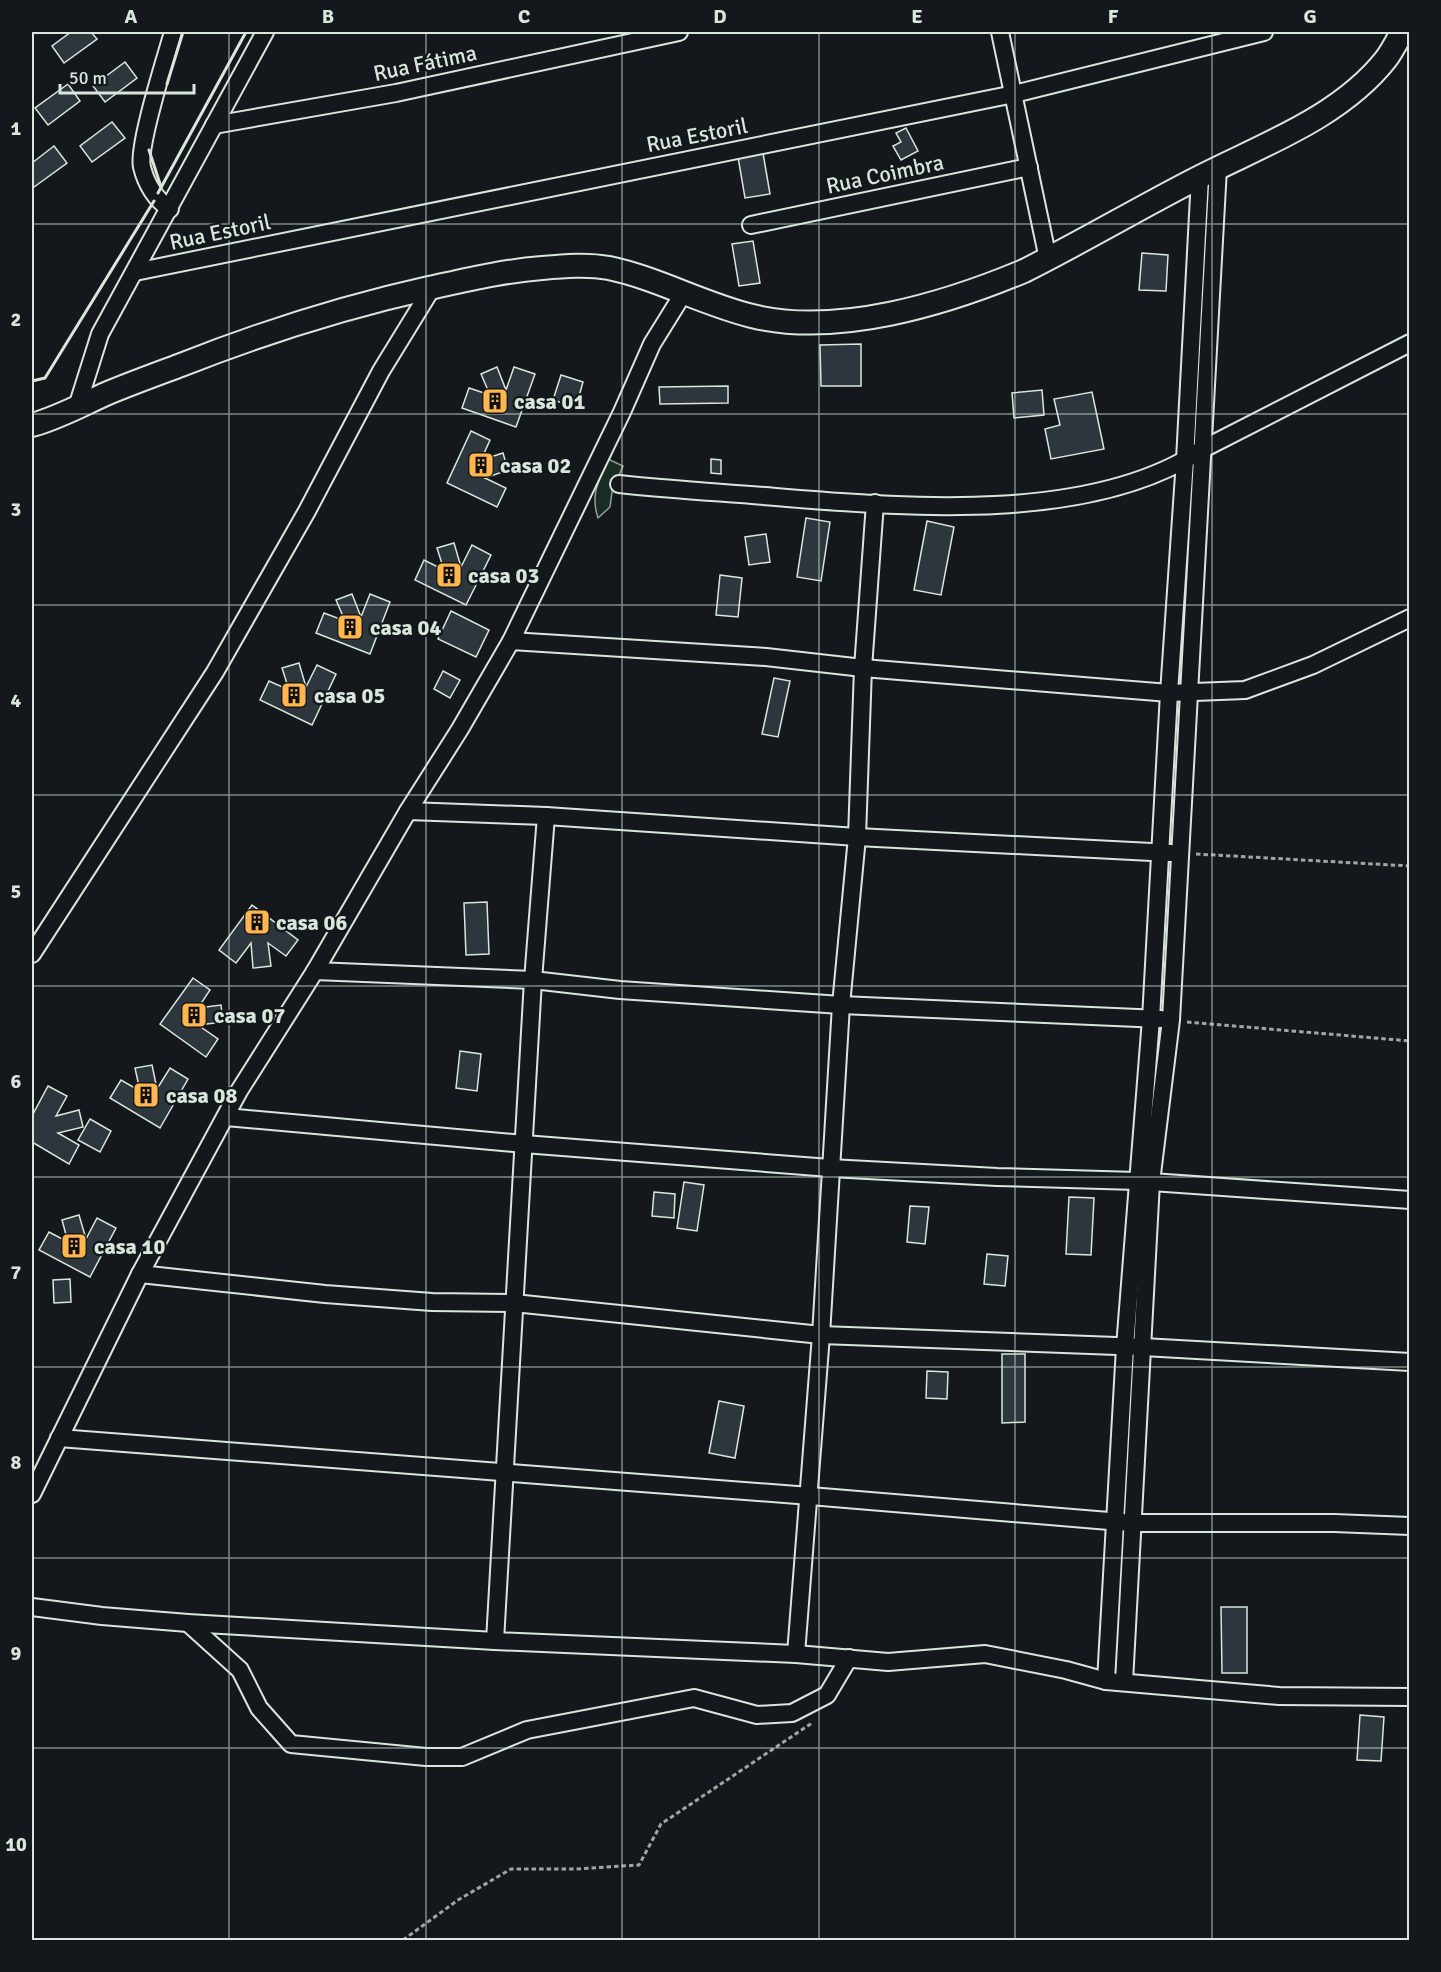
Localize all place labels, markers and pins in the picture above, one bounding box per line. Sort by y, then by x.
building icon: casa 01 [480,386,510,416]
place label: casa 01 [514,388,585,415]
building icon: casa 02 [466,450,496,480]
place label: casa 02 [500,452,571,479]
building icon: casa 03 [434,560,464,590]
place label: casa 03 [468,562,539,589]
building icon: casa 04 [335,612,365,642]
place label: casa 04 [370,614,441,641]
building icon: casa 05 [279,680,309,710]
place label: casa 05 [314,682,385,709]
building icon: casa 06 [242,907,272,937]
place label: casa 06 [276,909,347,936]
building icon: casa 07 [179,1000,209,1030]
place label: casa 07 [214,1002,285,1029]
building icon: casa 08 [131,1080,161,1110]
place label: casa 08 [166,1082,237,1109]
building icon: casa 10 [59,1231,89,1261]
place label: casa 10 [94,1233,165,1260]

